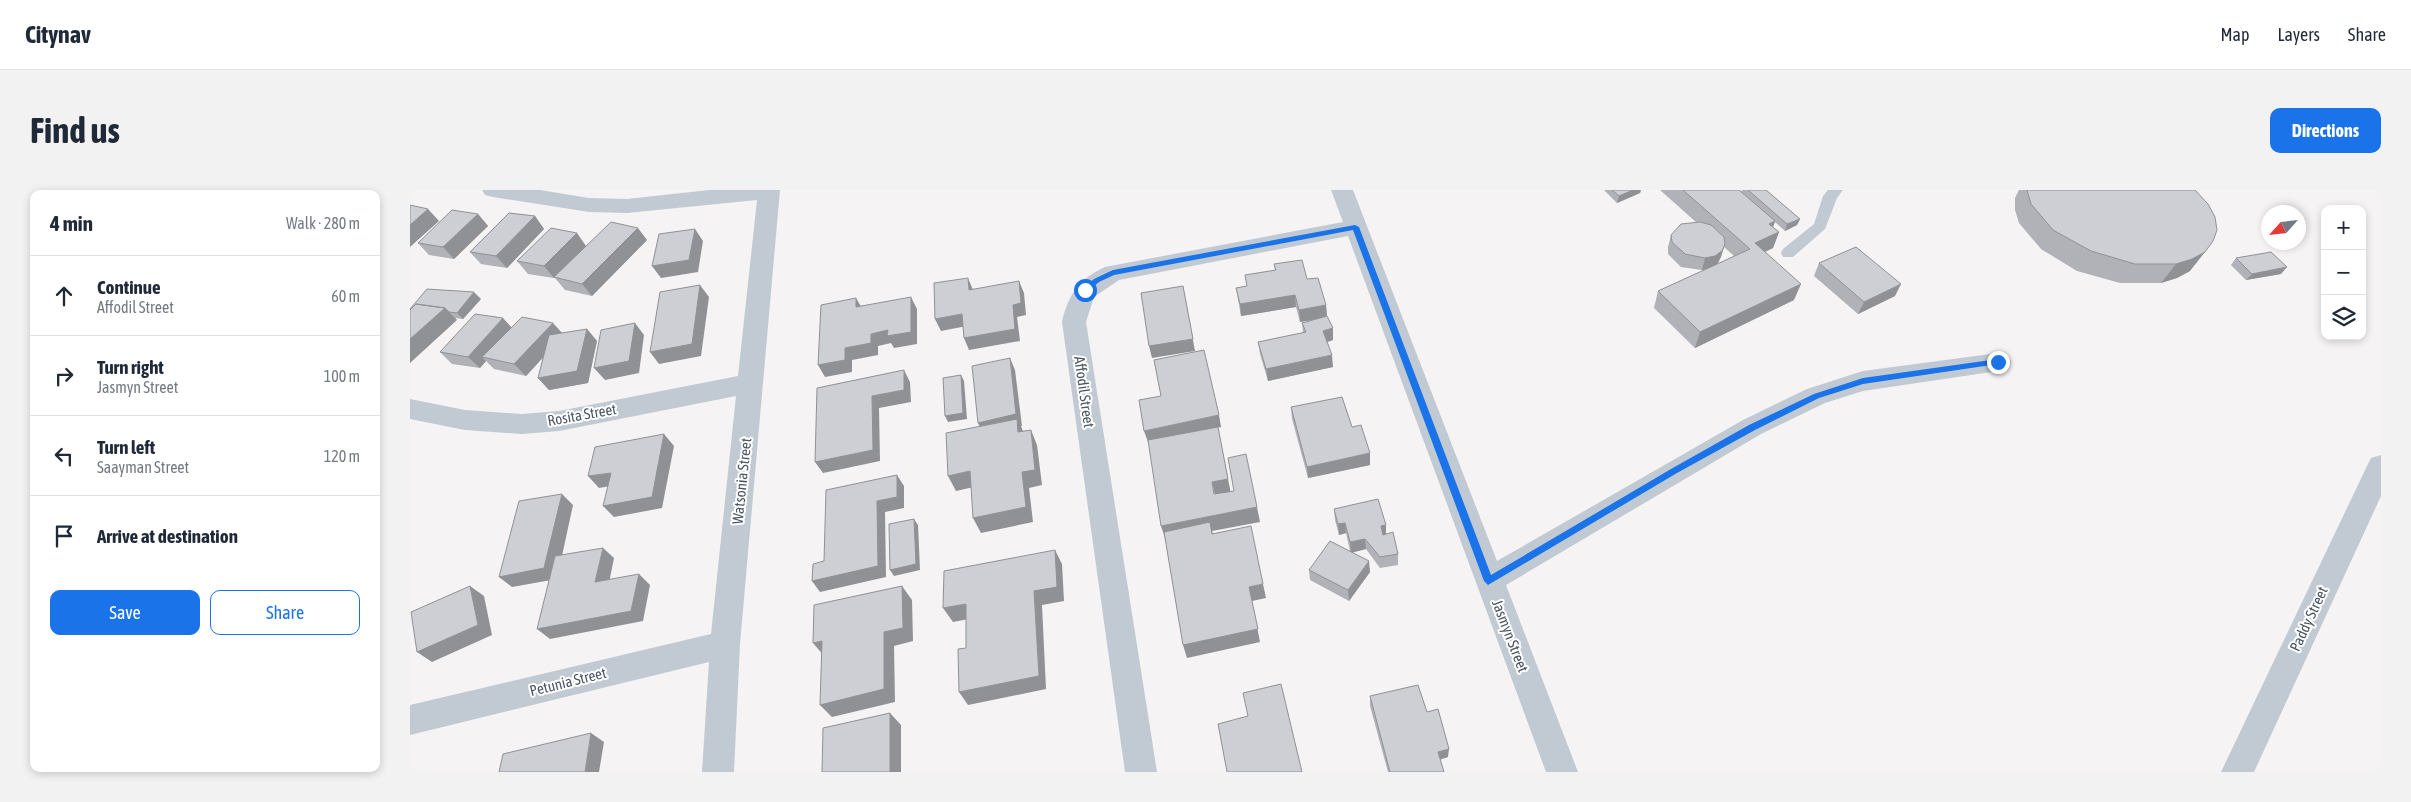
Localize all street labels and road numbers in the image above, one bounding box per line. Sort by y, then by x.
street label: Affodil Street [1071,355,1098,429]
street label: Rosita Street [546,400,618,429]
street label: Watsonia Street [729,437,754,525]
street label: Paddy Street [2286,584,2331,654]
street label: Jasmyn Street [1489,597,1532,674]
street label: Petunia Street [528,664,608,699]

